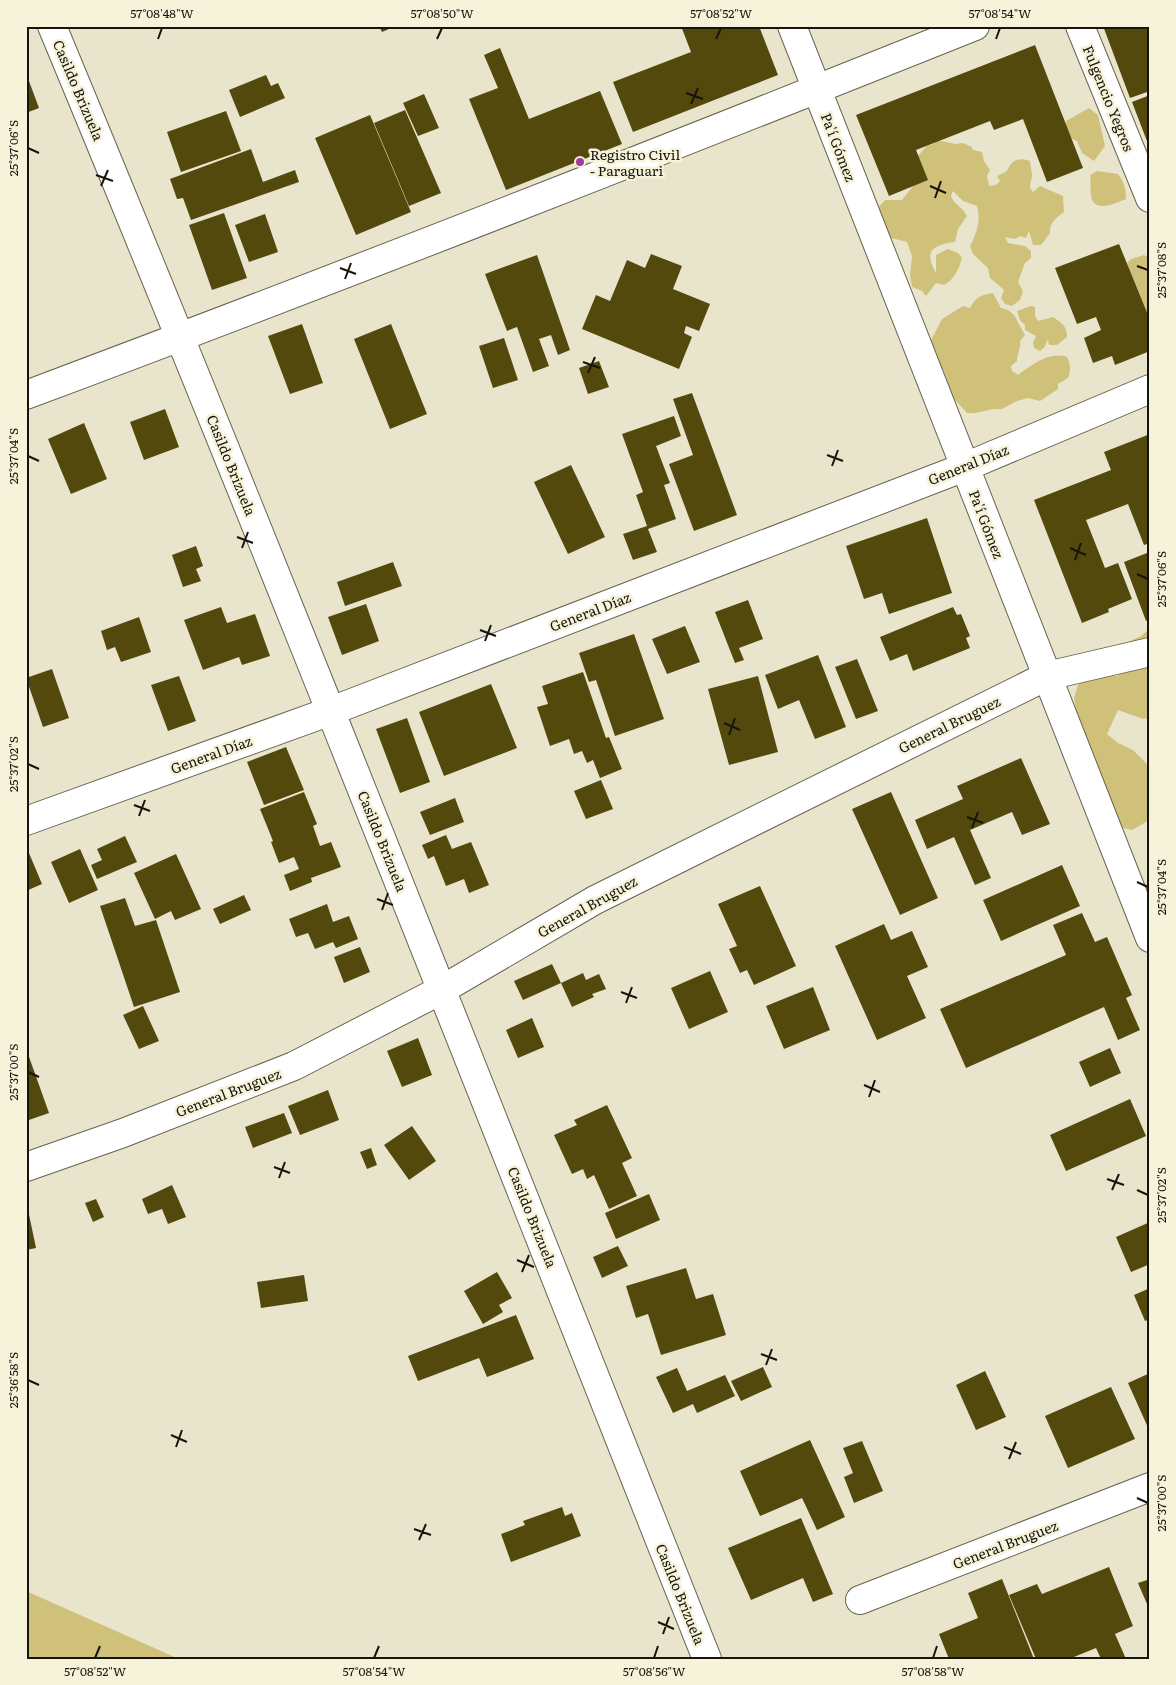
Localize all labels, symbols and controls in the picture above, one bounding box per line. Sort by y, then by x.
text: 57°08'48"W [130,4,194,22]
text: 57°08'50"W [410,4,474,22]
text: 57°08'52"W [690,4,752,22]
text: 57°08'54"W [969,4,1031,22]
street label: Casildo Brizuela [49,37,109,144]
street label: Fulgencio Yegros [1079,42,1139,154]
street label: Pa'í Gómez [817,110,861,184]
text: 25°37'06"S [4,120,22,176]
place label: Registro Civil - Paraguari [590,144,680,180]
marker: Registro Civil - Paraguari [574,156,586,168]
text: 25°37'08"S [1152,242,1170,298]
street label: Casildo Brizuela [203,411,262,519]
text: 25°37'04"S [4,428,22,484]
street label: General Díaz [925,439,1011,489]
street label: Pa'í Gómez [965,487,1009,561]
text: 25°37'06"S [1152,551,1170,607]
street label: General Díaz [547,586,634,636]
street label: General Bruguez [895,691,1003,757]
street label: General Díaz [167,730,255,778]
text: 25°37'02"S [4,736,22,792]
street label: Casildo Brizuela [354,787,413,895]
text: 25°37'04"S [1152,859,1170,915]
street label: General Bruguez [534,870,641,942]
text: 25°37'00"S [4,1044,22,1100]
street label: General Bruguez [173,1063,284,1121]
street label: Casildo Brizuela [504,1163,563,1271]
text: 25°37'02"S [1152,1167,1170,1223]
text: 25°36'58"S [4,1352,22,1408]
text: 25°37'00"S [1152,1475,1170,1531]
street label: General Bruguez [950,1515,1061,1573]
street label: Casildo Brizuela [652,1540,711,1648]
text: 57°08'52"W [64,1662,126,1680]
text: 57°08'54"W [343,1662,405,1680]
text: 57°08'56"W [623,1662,685,1680]
text: 57°08'58"W [902,1662,964,1680]

